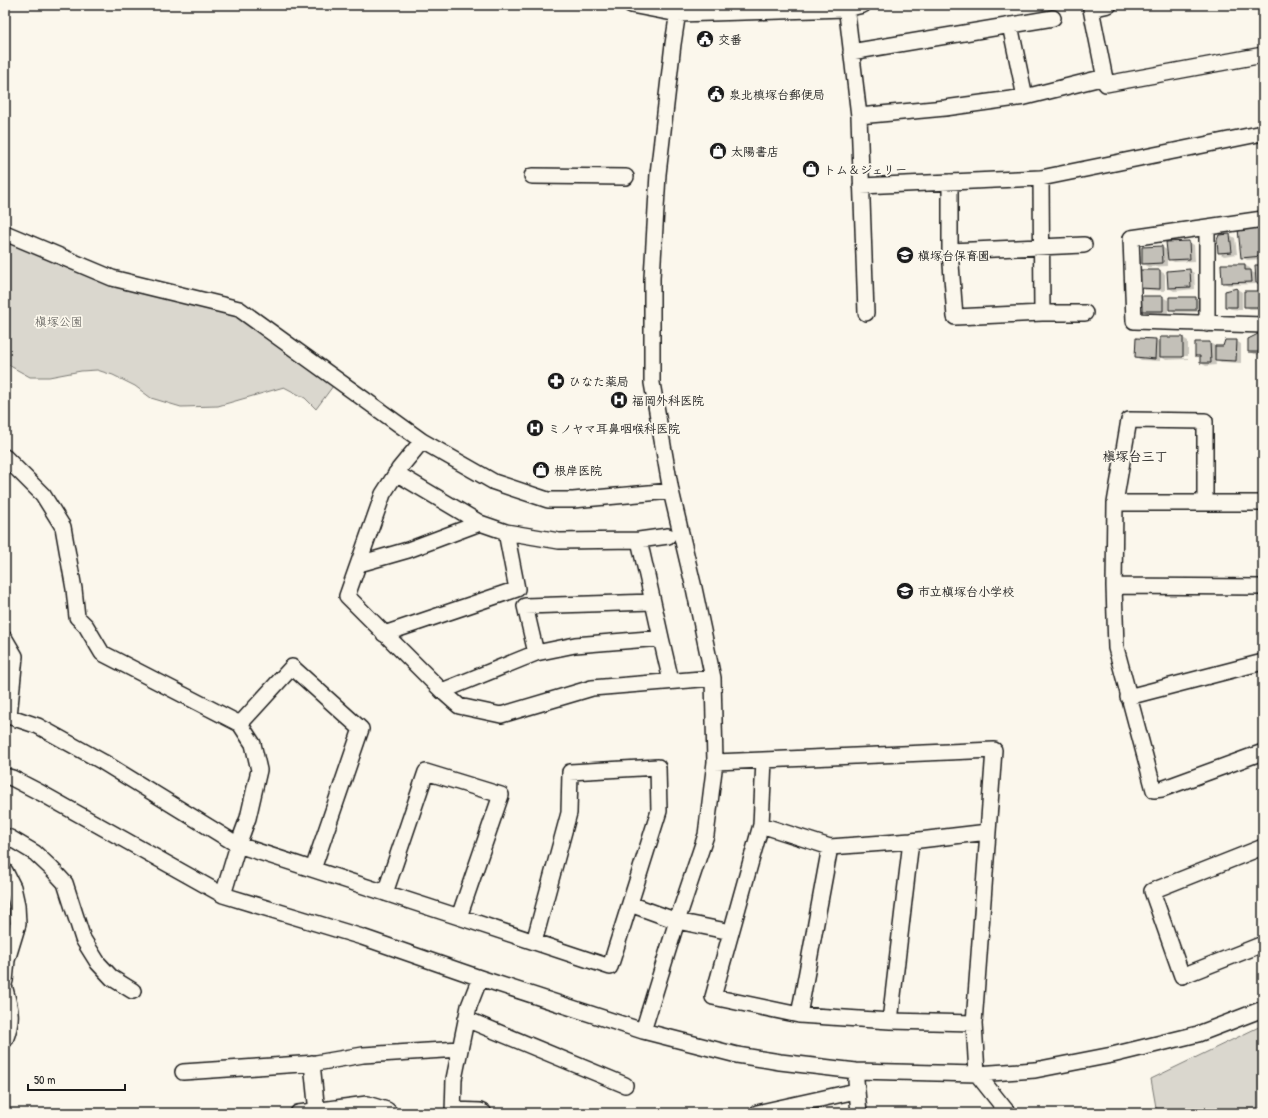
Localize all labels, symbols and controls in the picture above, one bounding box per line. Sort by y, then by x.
public building icon: 交番 [695,29,715,49]
place label: 交番 [718,31,742,48]
public building icon: 泉北槙塚台郵便局 [706,84,726,104]
place label: 泉北槙塚台郵便局 [729,86,825,103]
shop icon: 太陽書店 [708,141,728,161]
place label: 太陽書店 [731,143,779,160]
shop icon: トム＆ジェリー [801,159,821,179]
place label: トム＆ジェリー [824,161,907,178]
school or university icon: 槇塚台保育園 [895,245,915,265]
place label: 槇塚台保育園 [918,247,990,264]
park label: 槇塚公園 [35,313,83,330]
pharmacy icon: ひなた薬局 [546,371,566,391]
place label: ひなた薬局 [569,373,629,390]
hospital icon: 福岡外科医院 [609,390,629,410]
place label: 福岡外科医院 [632,392,704,409]
hospital icon: ミノヤマ耳鼻咽喉科医院 [525,418,545,438]
place label: ミノヤマ耳鼻咽喉科医院 [548,420,680,437]
district label: 槇塚台三丁 [1102,447,1168,465]
shop icon: 根岸医院 [531,460,551,480]
place label: 根岸医院 [554,462,602,479]
school or university icon: 市立槇塚台小学校 [895,581,915,601]
place label: 市立槇塚台小学校 [918,583,1014,600]
scale bar [28,1066,125,1092]
text: 50 m [34,1071,55,1088]

